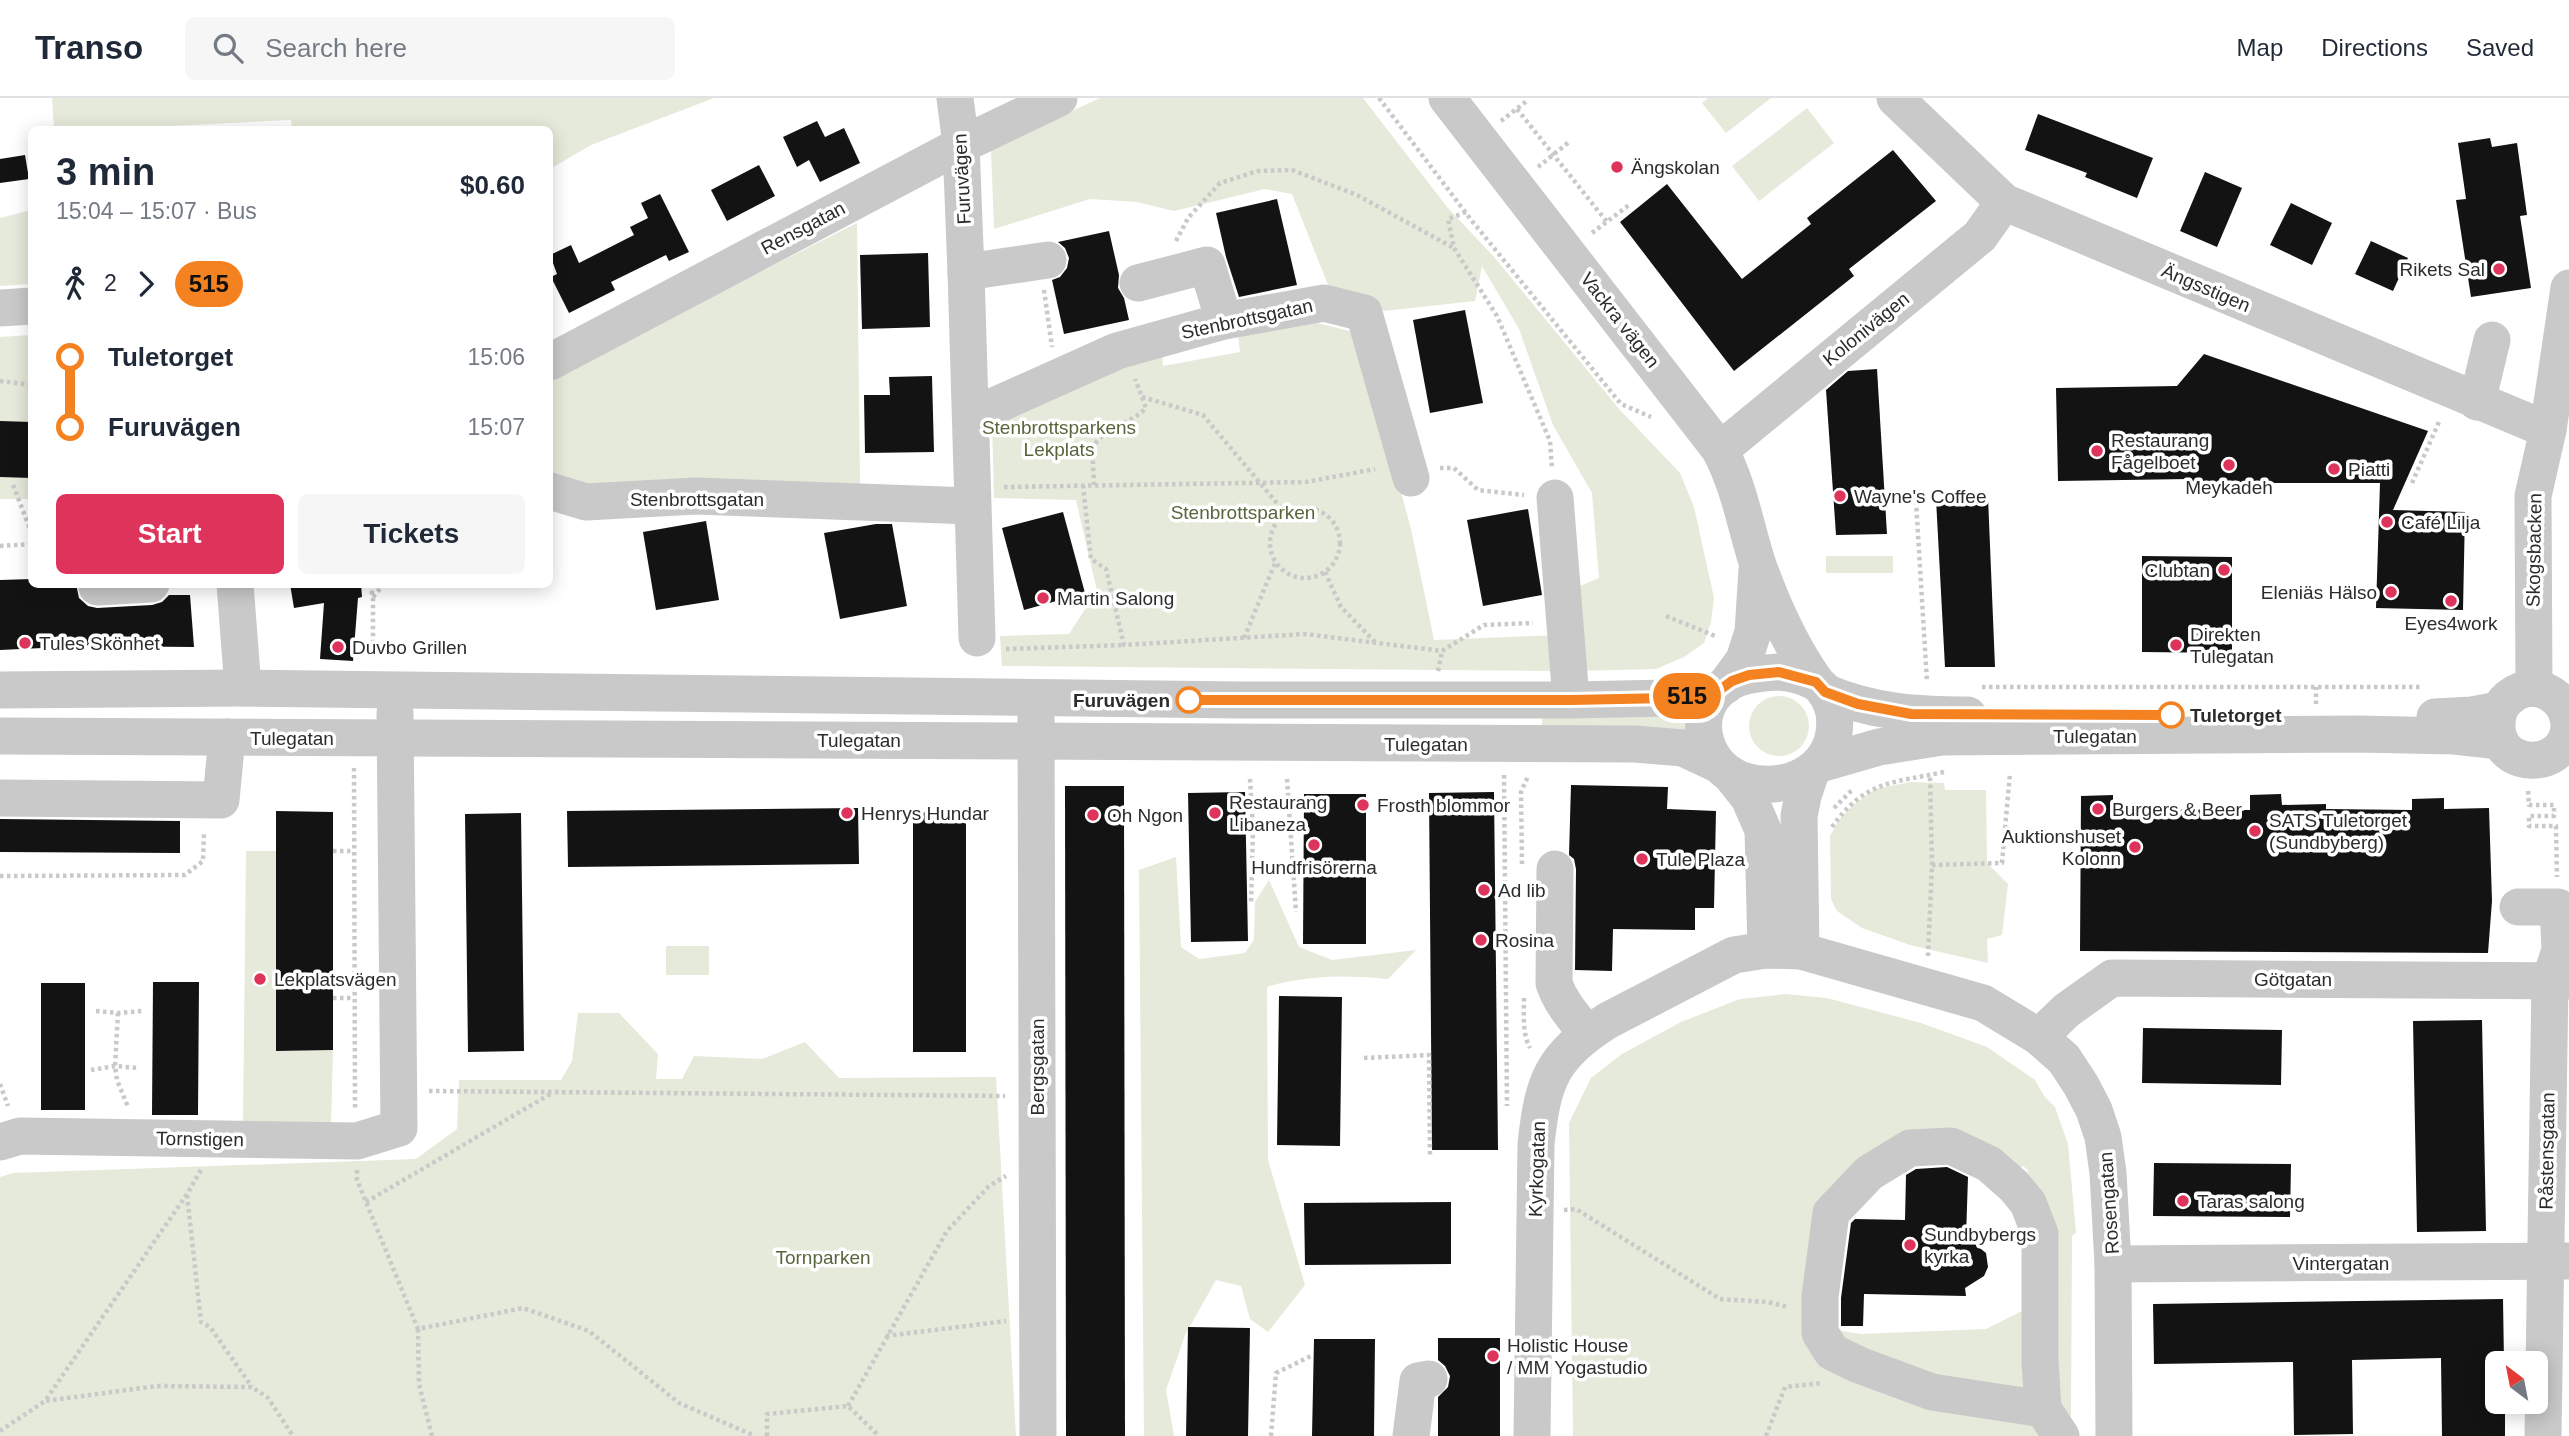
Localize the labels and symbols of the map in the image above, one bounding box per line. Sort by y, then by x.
street label: Furuvägen [949,133,975,225]
place label: Ängskolan [1631,157,1720,178]
marker: Ängskolan [1609,159,1625,175]
street label: Rensgatan [757,197,849,259]
place label: Rikets Sal [2399,259,2485,280]
street label: Ängsstigen [2159,260,2253,316]
marker: Rikets Sal [2491,261,2507,277]
street label: Vackra vägen [1576,268,1664,372]
street label: Kolonivägen [1819,288,1913,370]
street label: Stenbrottsgatan [1179,295,1315,343]
park label: Stenbrottsparkens Lekplats [982,417,1136,460]
place label: Restaurang Fågelboet [2111,430,2209,473]
marker: Restaurang Fågelboet [2089,443,2105,459]
marker: Meykadeh [2221,457,2237,473]
place label: Piatti [2348,459,2390,480]
marker: Piatti [2326,461,2342,477]
place label: Meykadeh [2185,477,2273,498]
place label: Wayne's Coffee [1854,486,1986,507]
marker: Wayne's Coffee [1832,488,1848,504]
street label: Stenbrottsgatan [630,489,764,510]
street label: Skogsbacken [2523,493,2545,607]
park label: Stenbrottsparken [1171,502,1315,523]
place label: Café Lilja [2401,512,2481,533]
marker: Café Lilja [2379,514,2395,530]
place label: Clubtan [2145,560,2210,581]
marker: Clubtan [2216,562,2232,578]
place label: Eleniäs Hälso [2261,582,2377,603]
marker: Eleniäs Hälso [2383,584,2399,600]
place label: Martin Salong [1057,588,1174,609]
marker: Martin Salong [1035,590,1051,606]
marker: Eyes4work [2443,593,2459,609]
place label: Eyes4work [2405,613,2498,634]
place label: Direkten Tulegatan [2190,624,2274,667]
place label: Tules Skönhet [39,633,160,654]
marker: Tules Skönhet [17,635,33,651]
place label: Duvbo Grillen [352,637,467,658]
marker: Direkten Tulegatan [2168,637,2184,653]
marker: Duvbo Grillen [330,639,346,655]
line badge: 515 [1647,673,1727,719]
marker: Furuvägen [1176,687,1202,713]
place label: Furuvägen [1073,690,1170,711]
marker: Tuletorget [2158,702,2184,728]
place label: Tuletorget [2190,705,2282,726]
street label: Tulegatan [2053,726,2137,747]
street label: Tulegatan [250,728,334,749]
street label: Tulegatan [817,730,901,751]
street label: Tulegatan [1384,734,1468,755]
place label: Restaurang Libaneza [1229,792,1327,835]
place label: Frosth blommor [1377,795,1511,816]
marker: Frosth blommor [1355,797,1371,813]
place label: Burgers & Beer [2112,799,2243,820]
marker: Burgers & Beer [2090,801,2106,817]
place label: Henrys Hundar [861,803,989,824]
marker: Henrys Hundar [839,805,855,821]
place label: Oh Ngon [1107,805,1183,826]
marker: Restaurang Libaneza [1207,805,1223,821]
marker: Oh Ngon [1085,807,1101,823]
place label: SATS Tuletorget (Sundbyberg) [2269,810,2408,853]
marker: SATS Tuletorget (Sundbyberg) [2247,823,2263,839]
place label: Auktionshuset Kolonn [2002,826,2122,869]
marker: Hundfrisörerna [1306,837,1322,853]
marker: Auktionshuset Kolonn [2127,839,2143,855]
place label: Tule Plaza [1656,849,1745,870]
marker: Tule Plaza [1634,851,1650,867]
place label: Hundfrisörerna [1251,857,1377,878]
place label: Ad lib [1498,880,1546,901]
marker: Ad lib [1476,882,1492,898]
place label: Rosina [1495,930,1555,951]
marker: Rosina [1473,932,1489,948]
place label: Lekplatsvägen [274,969,397,990]
street label: Götgatan [2254,969,2332,990]
marker: Lekplatsvägen [252,971,268,987]
street label: Bergsgatan [1027,1018,1048,1116]
street label: Råstensgatan [2535,1092,2559,1210]
street label: Kyrkogatan [1525,1121,1549,1217]
street label: Tornstigen [156,1128,244,1150]
street label: Rosengatan [2095,1151,2123,1255]
place label: Taras salong [2197,1191,2305,1212]
marker: Taras salong [2175,1193,2191,1209]
place label: Sundbybergs kyrka [1924,1224,2036,1267]
marker: Sundbybergs kyrka [1902,1237,1918,1253]
park label: Tornparken [775,1247,871,1268]
street label: Vintergatan [2293,1253,2389,1274]
place label: Holistic House / MM Yogastudio [1507,1335,1647,1378]
marker: Holistic House / MM Yogastudio [1485,1348,1501,1364]
north arrow [2485,1351,2548,1414]

